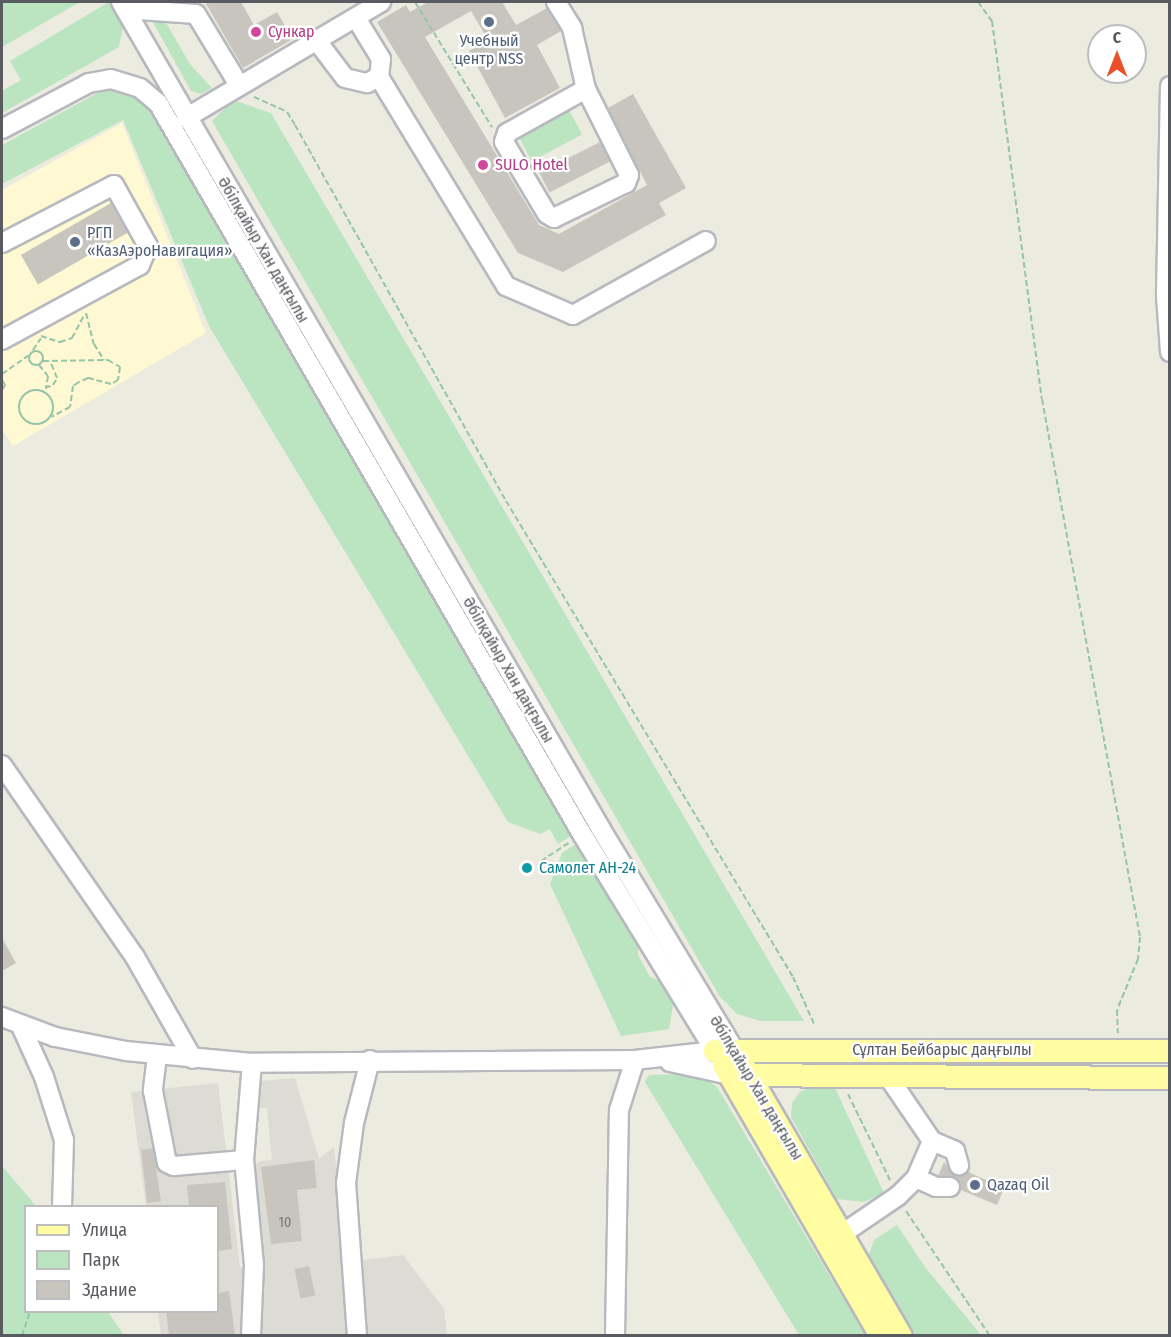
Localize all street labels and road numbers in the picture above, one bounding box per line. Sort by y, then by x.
street label: Әбілқайыр Хан даңғылы [213,174,313,326]
street label: Әбілқайыр Хан даңғылы [458,594,558,746]
street label: Әбілқайыр Хан даңғылы [705,1012,807,1164]
street label: Сұлтан Бейбарыс даңғылы [852,1040,1032,1060]

